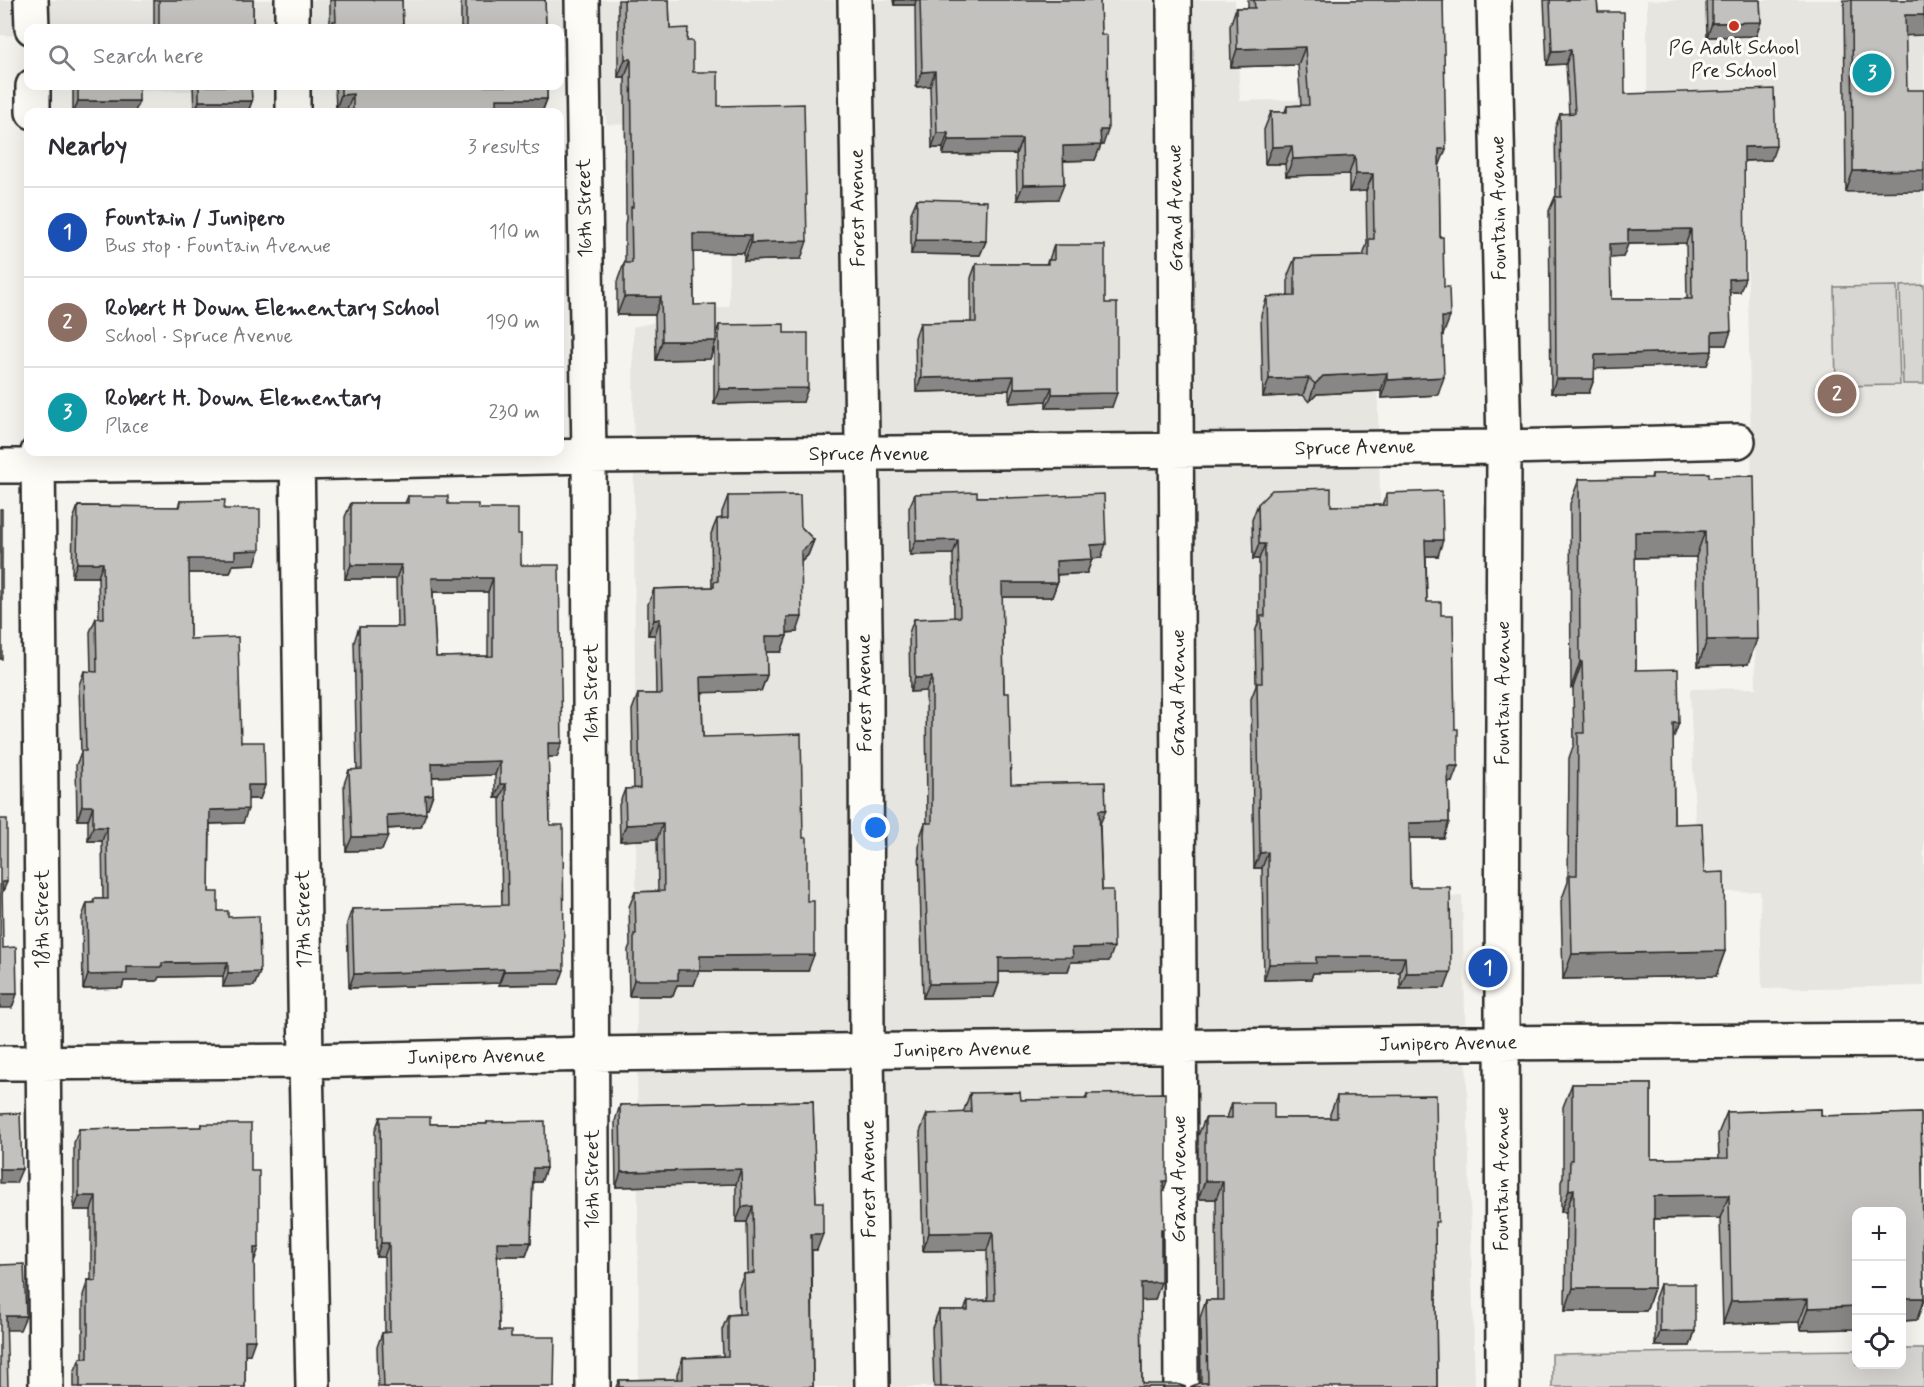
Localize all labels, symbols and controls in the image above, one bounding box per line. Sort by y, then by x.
marker: PG Adult School Pre School [1727,19,1741,33]
search box [24,24,564,90]
place label: PG Adult School Pre School [1669,35,1799,85]
icon: search [45,41,78,74]
text: Search here [93,43,204,71]
pin: 3 [1852,50,1892,96]
text: Nearby [48,130,127,164]
text: 3 results [468,134,540,161]
street label: Fountain Avenue [1484,136,1514,280]
street label: Grand Avenue [1161,144,1191,272]
street label: Forest Avenue [843,148,873,267]
street label: 16th Street [571,158,599,258]
text: Fountain / Junipero [105,205,285,233]
text: 1 [63,219,72,246]
text: 110 m [489,219,540,246]
text: Bus stop · Fountain Avenue [105,233,331,260]
text: Robert H Down Elementary School [105,295,440,323]
text: 2 [63,309,72,336]
text: 190 m [486,309,540,336]
text: School · Spruce Avenue [105,323,293,350]
pin: 2 [1818,372,1856,416]
text: Robert H. Down Elementary [105,385,381,413]
text: 3 [63,399,72,426]
text: 230 m [488,399,540,426]
text: Place [105,413,149,440]
street label: Spruce Avenue [1294,433,1416,463]
street label: Spruce Avenue [809,441,929,468]
street label: Fountain Avenue [1490,621,1517,765]
street label: Grand Avenue [1165,629,1192,757]
street label: Forest Avenue [850,633,880,752]
street label: 16th Street [578,643,605,743]
your location [861,813,890,842]
street label: 18th Street [29,869,56,969]
street label: 17th Street [290,869,318,968]
pin: 1 [1468,946,1508,990]
street label: Junipero Avenue [1379,1029,1518,1059]
street label: Junipero Avenue [893,1035,1032,1065]
street label: Junipero Avenue [407,1042,546,1072]
street label: Fountain Avenue [1489,1107,1516,1251]
street label: Grand Avenue [1166,1115,1193,1243]
street label: Forest Avenue [854,1119,884,1238]
street label: 16th Street [579,1129,606,1229]
map controls [1852,1207,1906,1369]
button: + [1852,1207,1906,1261]
button: − [1852,1261,1906,1315]
button: locate [1852,1315,1906,1369]

